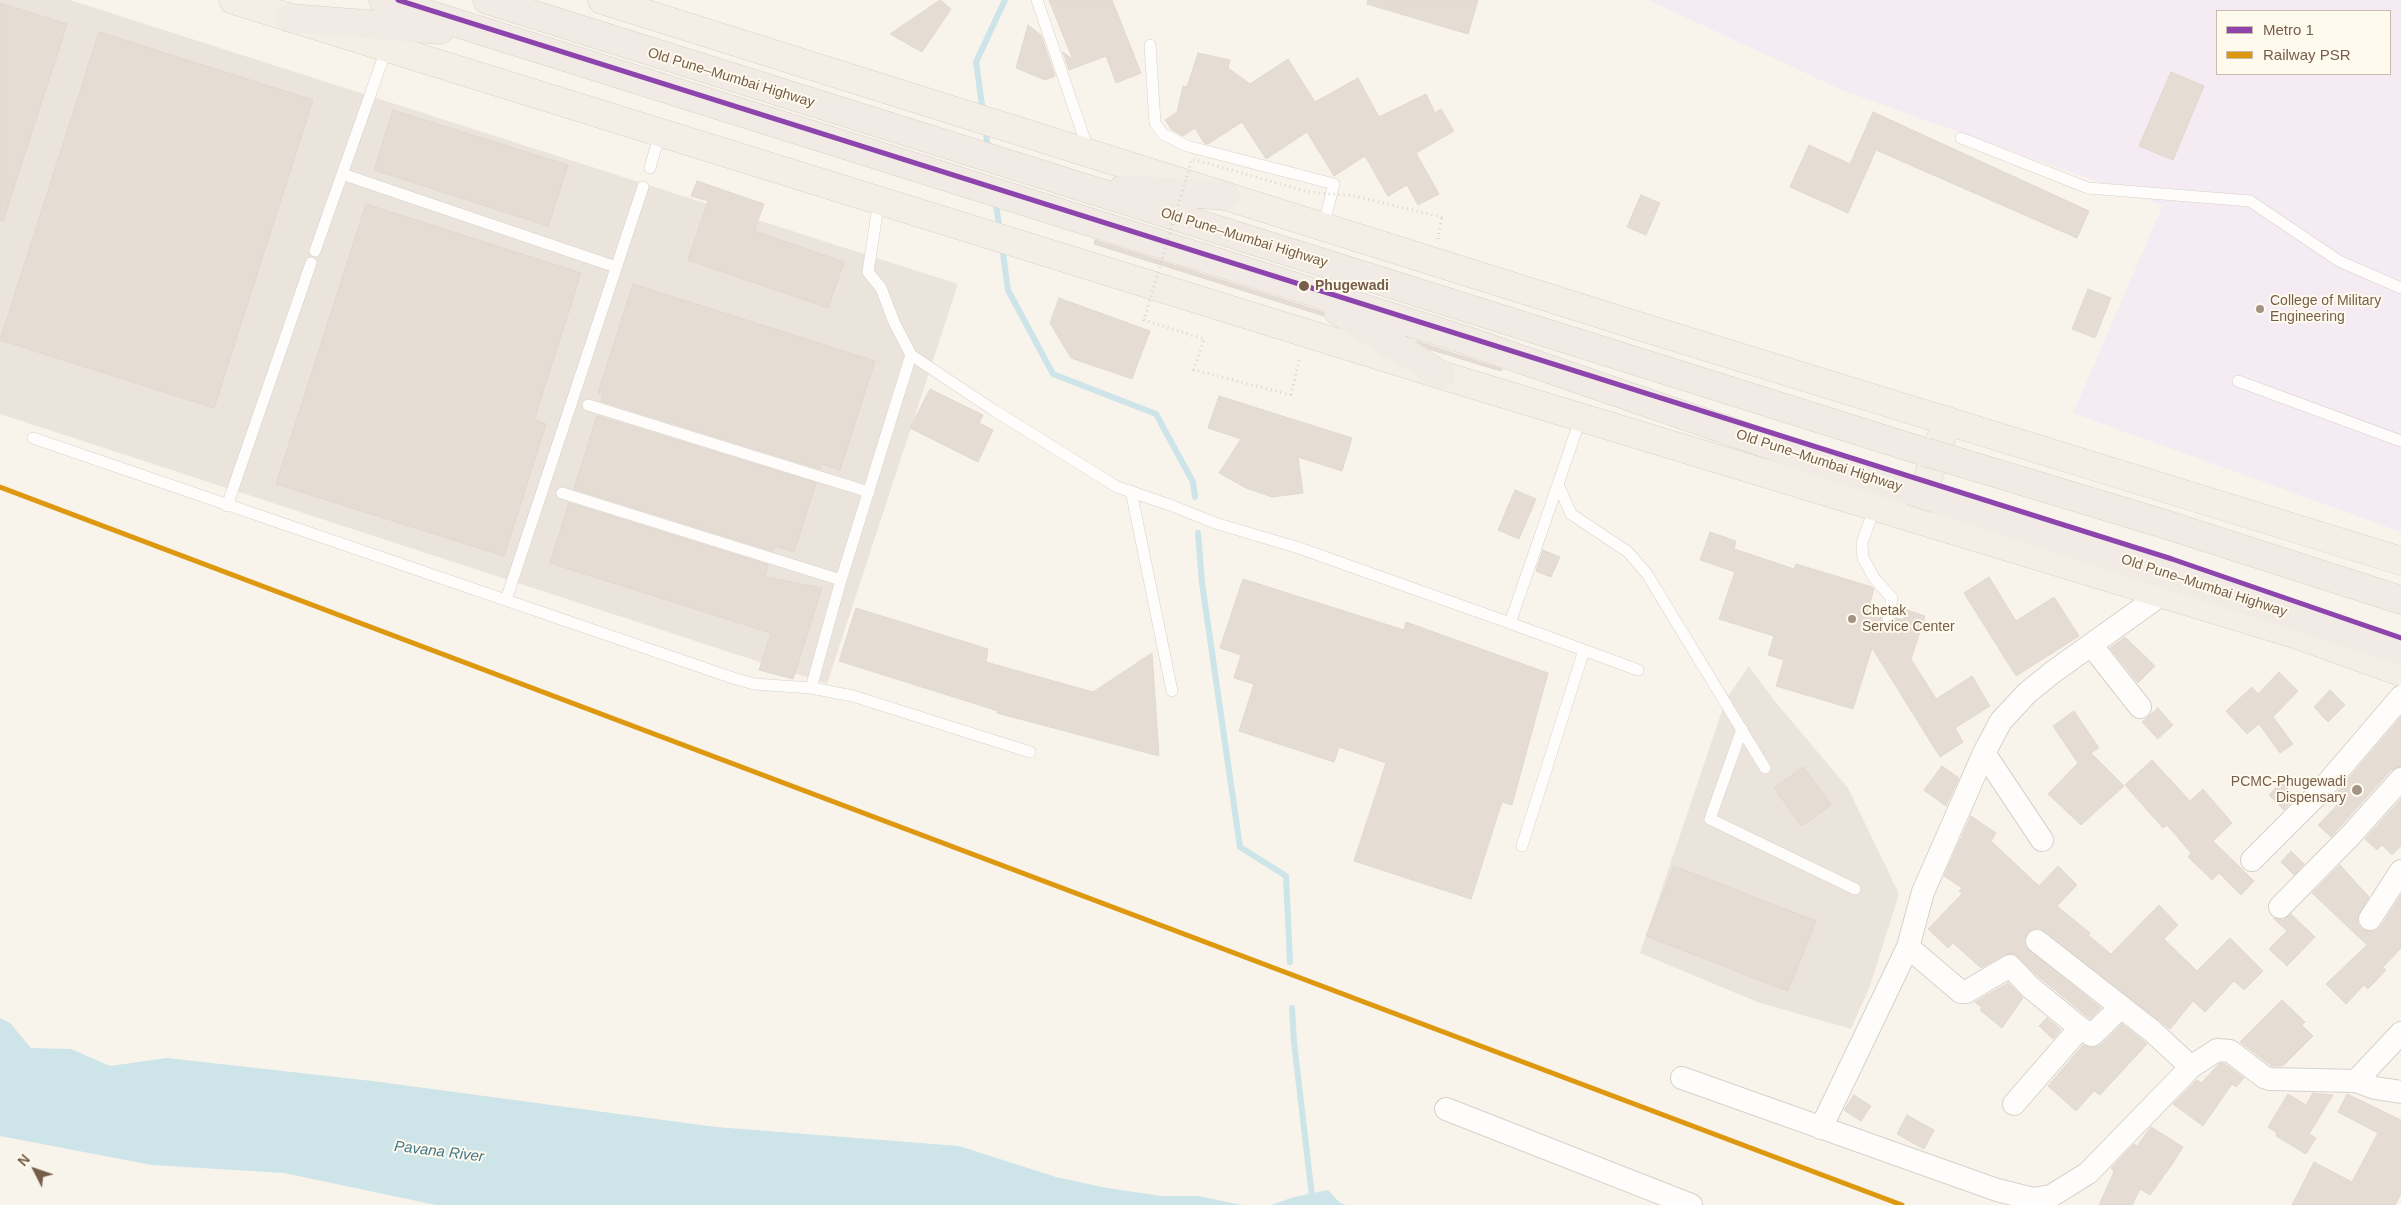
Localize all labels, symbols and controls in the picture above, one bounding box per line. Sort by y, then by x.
legend [2216,10,2391,75]
text: Metro 1 [2263,21,2314,38]
street label: Old Pune–Mumbai Highway [646,45,816,111]
text: Railway PSR [2263,46,2351,63]
street label: Old Pune–Mumbai Highway [1159,205,1329,271]
place label: Phugewadi [1315,278,1389,294]
marker: Phugewadi [1297,279,1311,293]
place label: College of Military Engineering [2270,293,2381,326]
marker: College of Military Engineering [2254,303,2266,315]
street label: Old Pune–Mumbai Highway [1734,426,1904,496]
street label: Old Pune–Mumbai Highway [2119,551,2289,621]
place label: Chetak Service Center [1862,603,1955,636]
marker: Chetak Service Center [1846,613,1858,625]
place label: PCMC-Phugewadi Dispensary [2231,774,2346,806]
marker: PCMC-Phugewadi Dispensary [2350,783,2364,797]
water label: Pavana River [393,1138,485,1166]
north arrow [10,1145,60,1195]
text: N [14,1151,33,1169]

